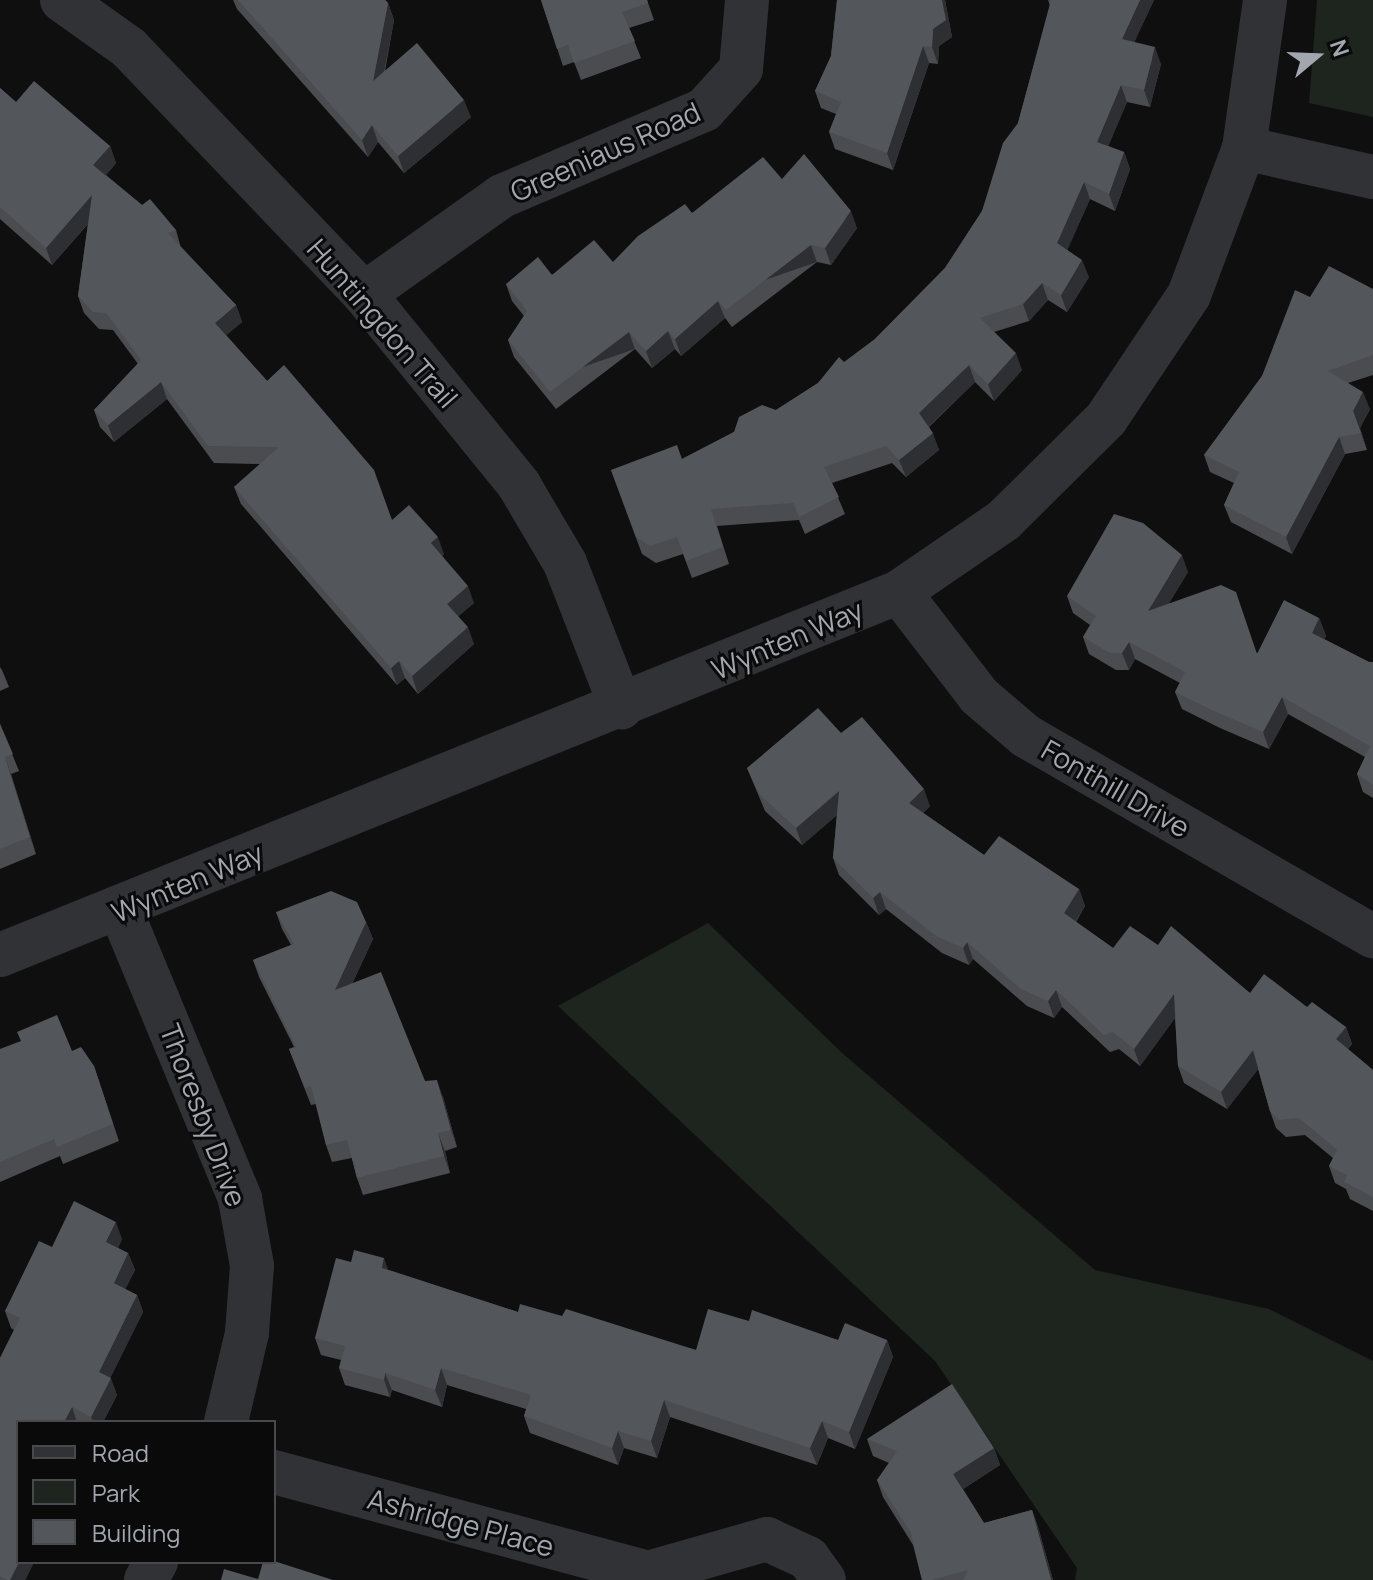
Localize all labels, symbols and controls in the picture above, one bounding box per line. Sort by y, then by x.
north arrow [1277,16,1357,96]
text: N [1323,36,1356,61]
street label: Greeniaus Road [505,94,705,208]
street label: Huntingdon Trail [301,232,465,414]
street label: Wynten Way [706,592,868,686]
street label: Fonthill Drive [1036,732,1196,844]
street label: Wynten Way [106,835,268,929]
street label: Thoresby Drive [154,1019,254,1211]
legend [16,1420,276,1564]
text: Road [92,1436,149,1469]
text: Park [92,1476,140,1509]
street label: Ashridge Place [364,1481,558,1563]
text: Building [92,1516,180,1549]

